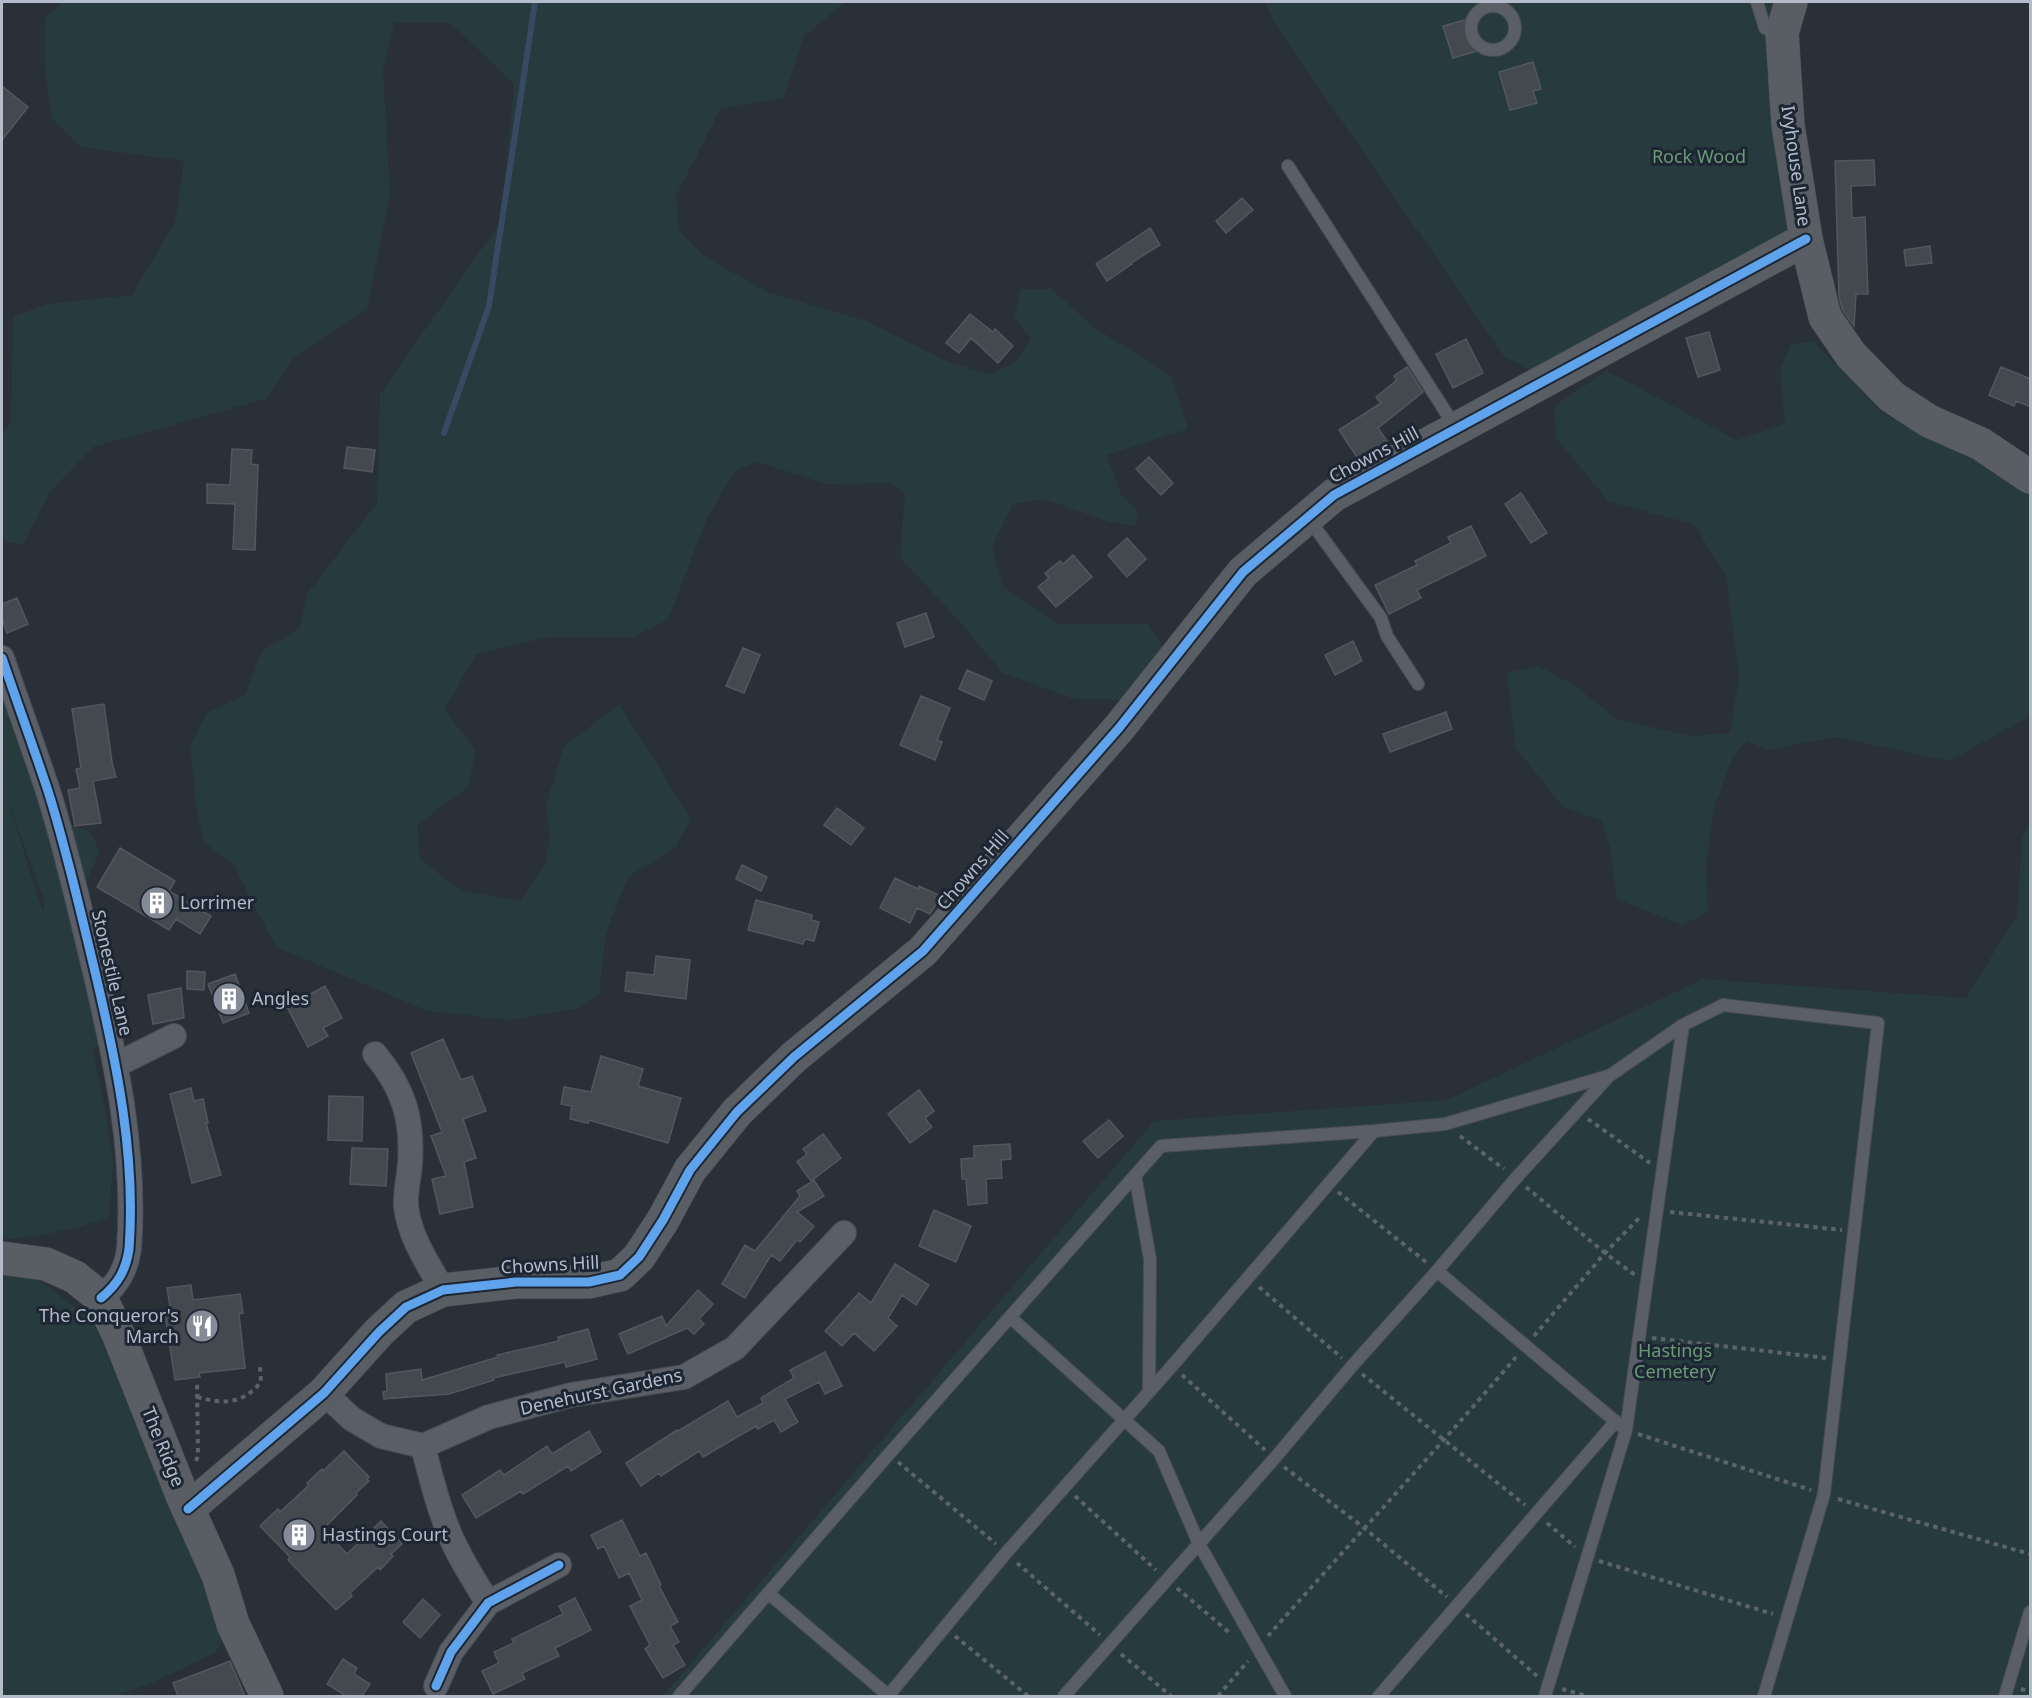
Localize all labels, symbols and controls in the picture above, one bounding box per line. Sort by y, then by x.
street label: Ivyhouse Lane [1777,104,1817,228]
park label: Rock Wood [1652,144,1746,168]
street label: Chowns Hill [1324,420,1423,488]
street label: Chowns Hill [931,824,1014,915]
building icon: Lorrimer [139,885,175,921]
place label: Lorrimer [180,890,255,914]
street label: Stonestile Lane [87,907,139,1038]
building icon: Angles [211,981,247,1017]
place label: Angles [252,986,309,1010]
street label: Chowns Hill [500,1249,600,1279]
place label: The Conqueror's March [39,1303,179,1348]
restaurant icon: The Conqueror's March [184,1308,220,1344]
park label: Hastings Cemetery [1634,1338,1717,1383]
street label: Denehurst Gardens [517,1362,684,1420]
street label: The Ridge [137,1403,191,1490]
building icon: Hastings Court [281,1517,317,1553]
place label: Hastings Court [322,1522,449,1546]

